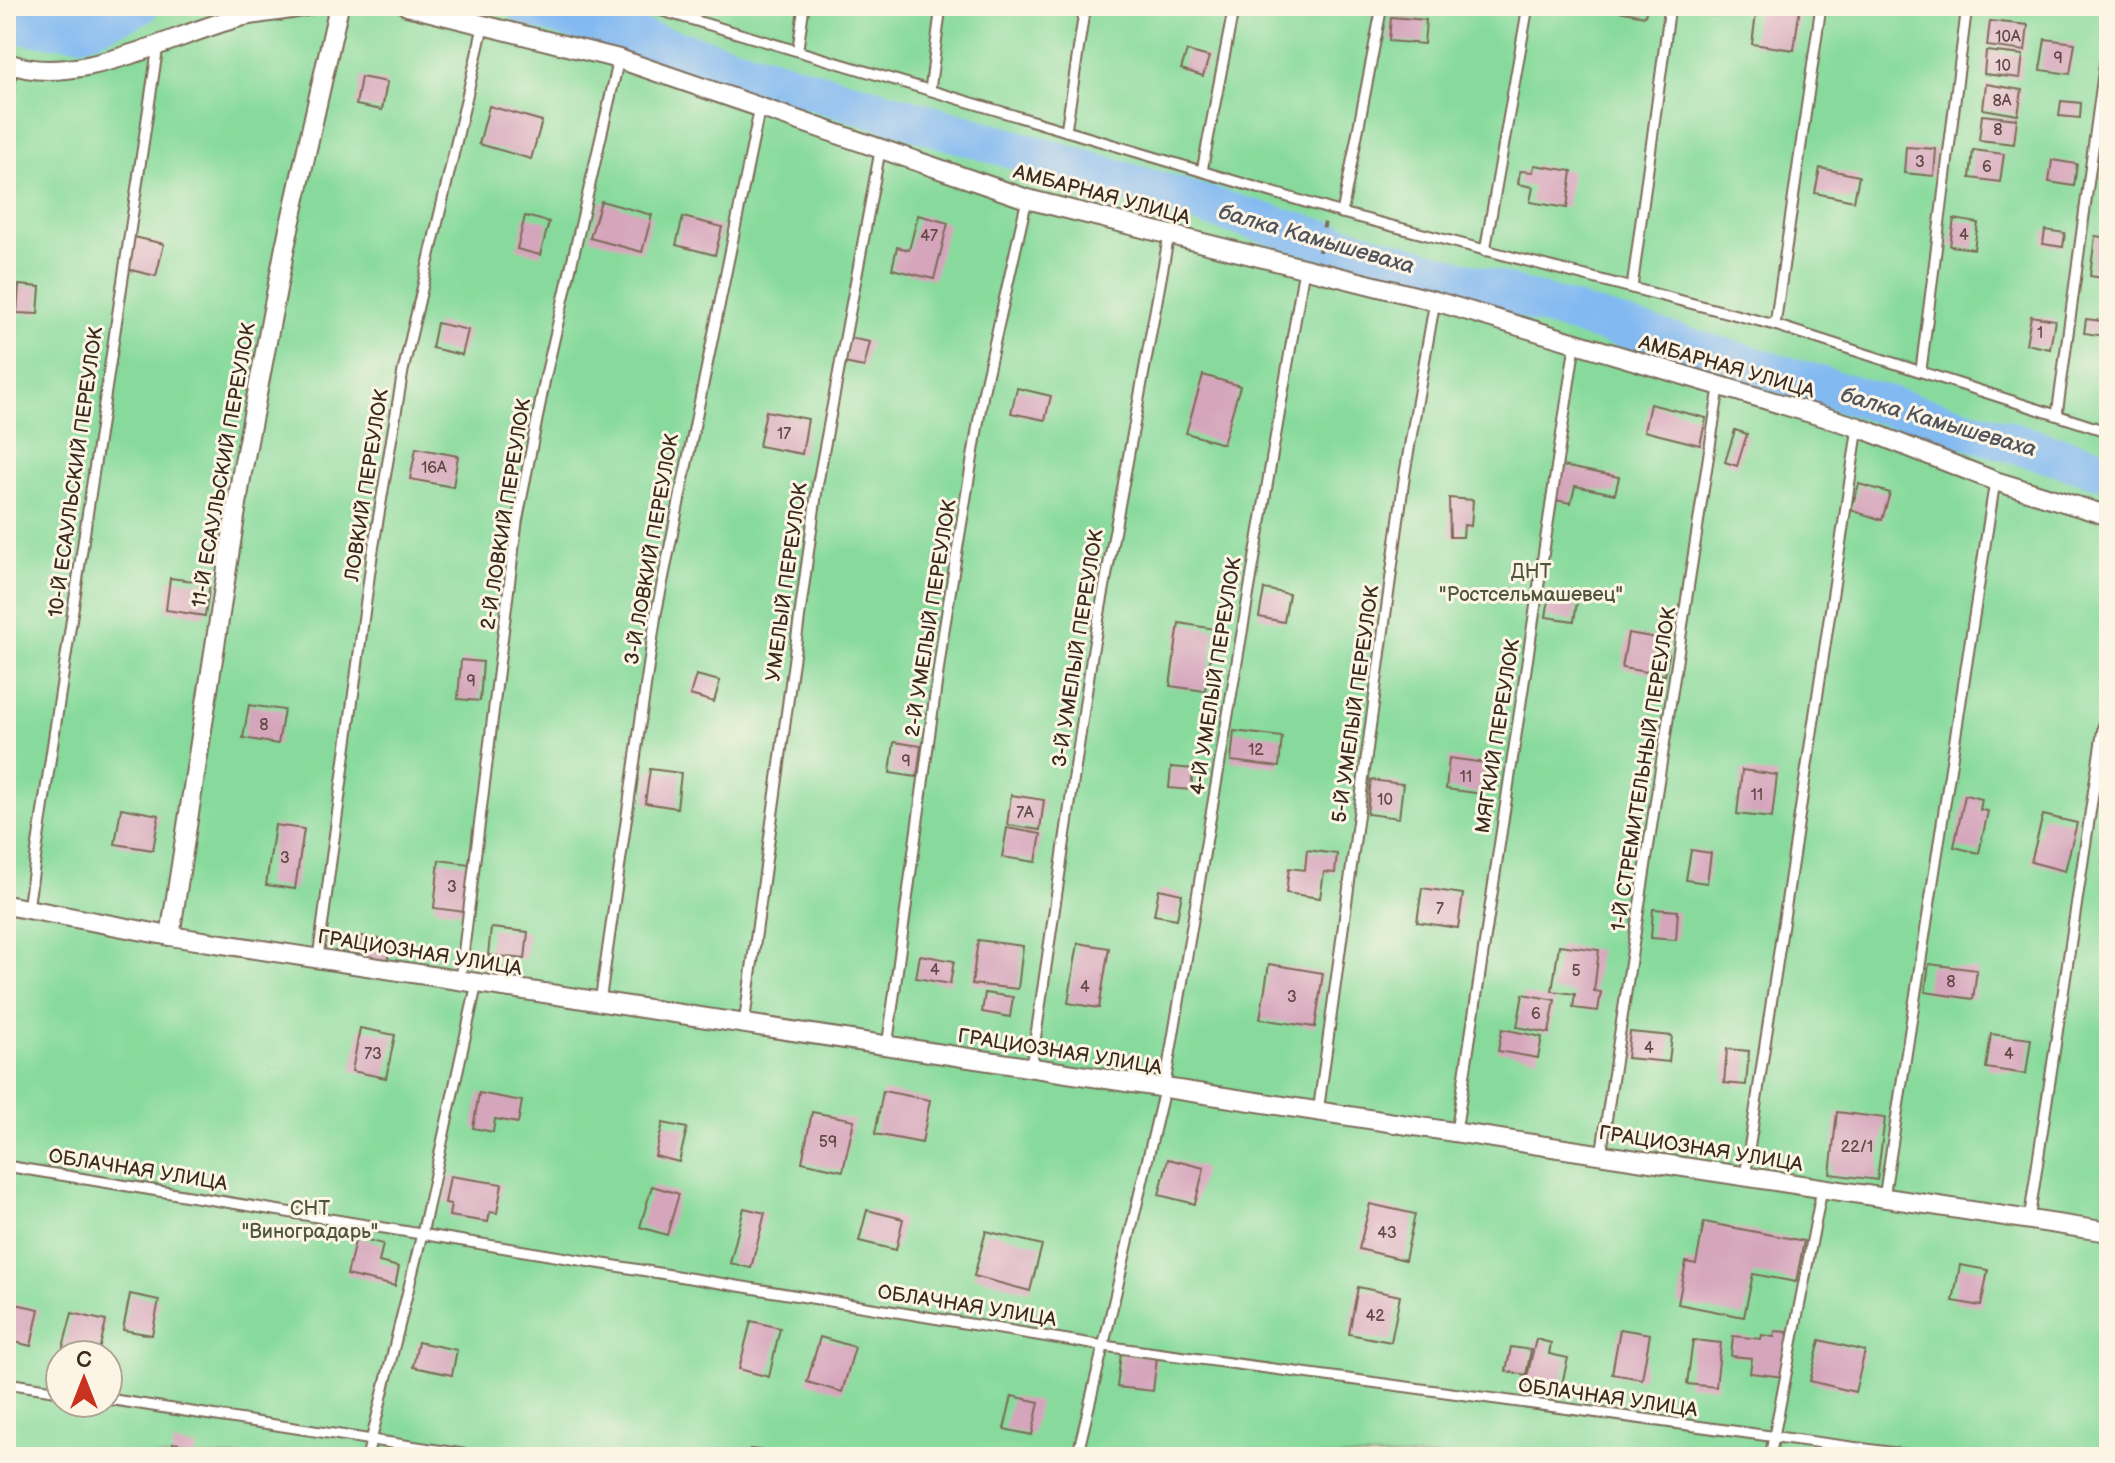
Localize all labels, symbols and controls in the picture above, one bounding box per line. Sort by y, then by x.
house number: 10А [1995,28,2021,47]
house number: 9 [2053,49,2063,68]
house number: 10 [1995,57,2011,76]
house number: 8А [1992,92,2012,111]
house number: 8 [1993,121,2003,140]
house number: 3 [1915,153,1925,172]
house number: 6 [1982,158,1992,177]
street label: АМБАРНАЯ УЛИЦА [1010,160,1194,230]
water label: балка Камышеваха [1216,199,1418,280]
house number: 4 [1959,226,1969,245]
house number: 47 [920,227,938,246]
street label: 11-Й ЕСАУЛЬСКИЙ ПЕРЕУЛОК [187,321,261,609]
house number: 1 [2037,324,2043,343]
street label: 10-Й ЕСАУЛЬСКИЙ ПЕРЕУЛОК [44,325,108,619]
street label: АМБАРНАЯ УЛИЦА [1635,330,1818,404]
water label: балка Камышеваха [1838,382,2040,463]
street label: ЛОВКИЙ ПЕРЕУЛОК [340,387,394,584]
street label: 2-Й ЛОВКИЙ ПЕРЕУЛОК [476,397,536,631]
house number: 17 [777,425,791,444]
street label: 3-Й ЛОВКИЙ ПЕРЕУЛОК [620,432,684,667]
house number: 16А [421,459,447,478]
street label: УМЕЛЫЙ ПЕРЕУЛОК [761,481,813,683]
street label: 2-Й УМЕЛЫЙ ПЕРЕУЛОК [900,498,962,738]
street label: 3-Й УМЕЛЫЙ ПЕРЕУЛОК [1047,528,1109,769]
street label: 4-Й УМЕЛЫЙ ПЕРЕУЛОК [1185,556,1247,797]
park label: ДНТ "Ростсельмашевец" [1439,560,1623,607]
street label: 5-Й УМЕЛЫЙ ПЕРЕУЛОК [1327,584,1385,824]
street label: 1-Й СТРЕМИТЕЛЬНЫЙ ПЕРЕУЛОК [1606,605,1681,933]
street label: МЯГКИЙ ПЕРЕУЛОК [1471,637,1525,835]
house number: 9 [466,672,476,691]
house number: 8 [259,716,269,735]
house number: 12 [1248,741,1264,760]
house number: 9 [901,752,911,771]
house number: 11 [1460,768,1472,787]
house number: 11 [1751,786,1763,805]
house number: 10 [1377,791,1393,810]
house number: 7А [1016,804,1034,823]
house number: 3 [280,849,290,868]
house number: 3 [447,878,457,897]
house number: 7 [1436,900,1444,919]
street label: ГРАЦИОЗНАЯ УЛИЦА [316,925,524,981]
house number: 4 [930,961,940,980]
house number: 5 [1571,962,1581,981]
house number: 8 [1946,973,1956,992]
house number: 4 [1080,978,1090,997]
house number: 3 [1287,988,1297,1007]
house number: 6 [1531,1005,1541,1024]
street label: ГРАЦИОЗНАЯ УЛИЦА [956,1024,1164,1080]
house number: 4 [1644,1039,1654,1058]
house number: 73 [364,1045,382,1064]
house number: 4 [2004,1045,2014,1064]
street label: ГРАЦИОЗНАЯ УЛИЦА [1597,1121,1805,1177]
house number: 59 [819,1133,837,1152]
house number: 22/1 [1841,1138,1873,1157]
street label: ОБЛАЧНАЯ УЛИЦА [47,1144,230,1196]
park label: СНТ "Виноградарь" [242,1197,378,1244]
house number: 43 [1377,1224,1397,1243]
street label: ОБЛАЧНАЯ УЛИЦА [876,1280,1059,1332]
house number: 42 [1365,1307,1385,1326]
north arrow [44,1339,124,1419]
text: С [76,1347,92,1374]
street label: ОБЛАЧНАЯ УЛИЦА [1517,1374,1700,1423]

